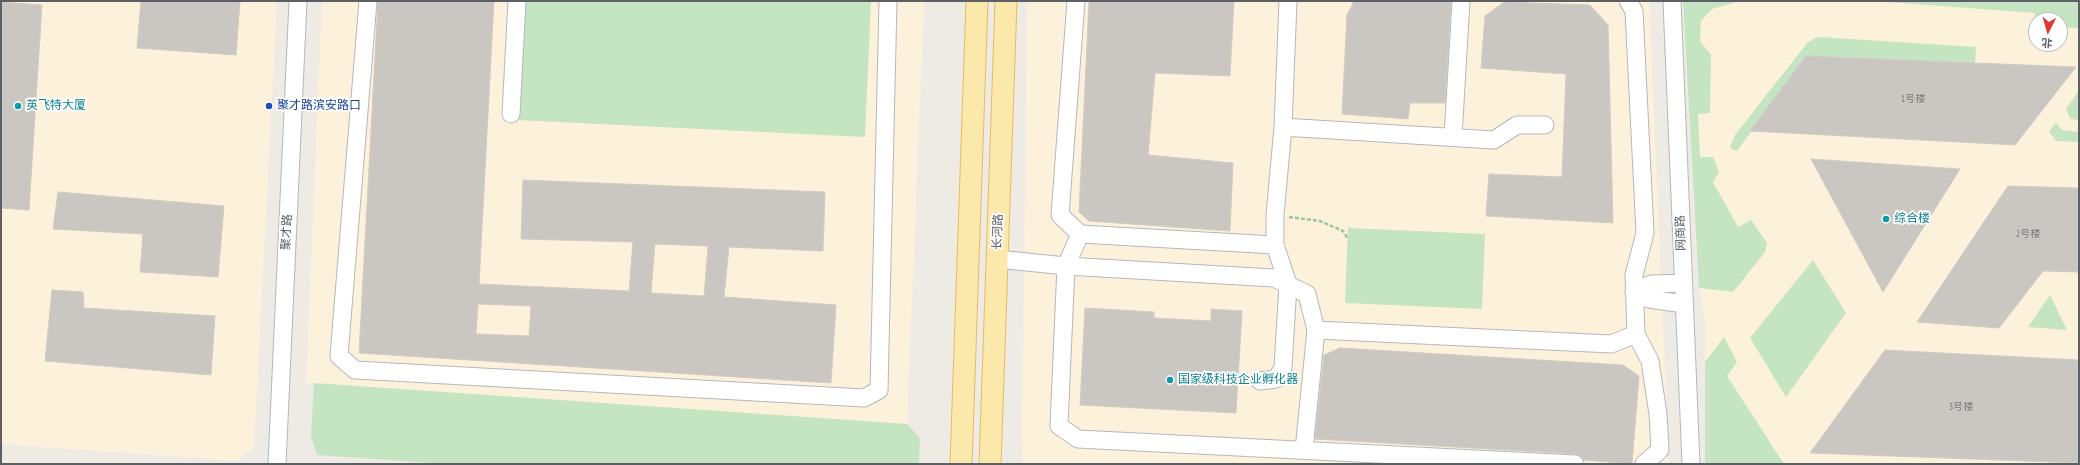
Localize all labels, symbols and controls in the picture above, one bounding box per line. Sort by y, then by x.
north arrow [2028,12,2068,52]
text: 北 [2041,36,2053,50]
house number: 1号楼 [1901,93,1925,105]
place label: 英飞特大厦 [26,99,86,113]
place label: 聚才路滨安路口 [277,99,361,113]
marker: 英飞特大厦 [13,101,23,111]
marker: 聚才路滨安路口 [264,101,274,111]
place label: 综合楼 [1894,212,1930,226]
street label: 聚才路 [279,214,295,250]
street label: 长河路 [990,214,1006,250]
marker: 综合楼 [1881,214,1891,224]
street label: 网商路 [1673,215,1689,251]
house number: 2号楼 [2016,228,2040,240]
place label: 国家级科技企业孵化器 [1178,373,1298,387]
marker: 国家级科技企业孵化器 [1165,375,1175,385]
house number: 3号楼 [1949,401,1973,413]

